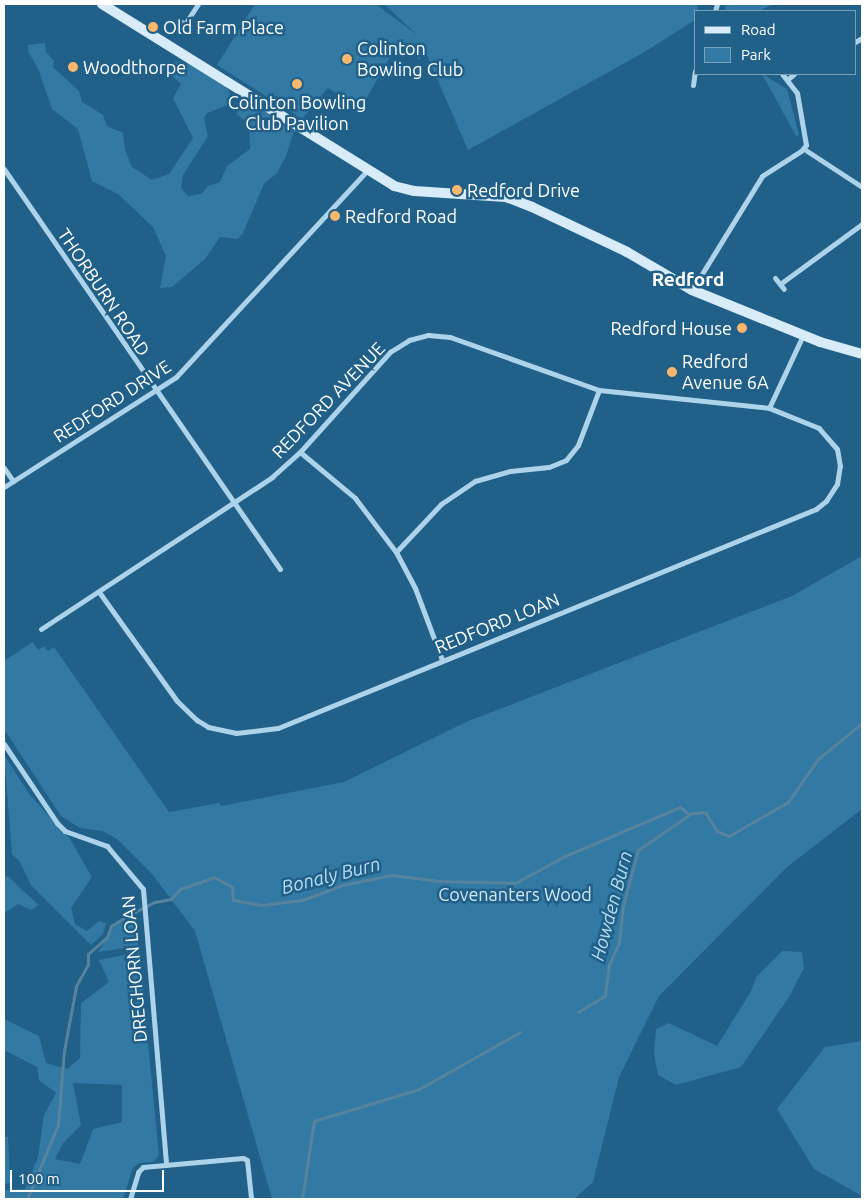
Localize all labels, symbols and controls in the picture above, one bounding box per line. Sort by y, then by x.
legend [694,10,856,75]
place label: Old Farm Place [163,16,284,38]
marker: Old Farm Place [147,21,159,33]
text: Road [741,21,776,38]
place label: Colinton Bowling Club [357,38,463,80]
text: Park [741,46,771,63]
marker: Colinton Bowling Club [341,53,353,65]
place label: Woodthorpe [83,56,186,78]
marker: Woodthorpe [67,61,79,73]
marker: Colinton Bowling Club Pavilion [291,78,303,90]
place label: Colinton Bowling Club Pavilion [228,92,366,134]
place label: Redford Drive [467,179,580,201]
marker: Redford Drive [451,184,463,196]
place label: Redford Road [345,205,457,227]
marker: Redford Road [329,210,341,222]
street label: THORBURN ROAD [53,224,155,360]
district label: Redford [652,269,724,291]
place label: Redford House [610,317,732,339]
marker: Redford House [736,322,748,334]
street label: REDFORD AVENUE [267,337,389,463]
place label: Redford Avenue 6A [682,351,769,394]
street label: REDFORD DRIVE [49,355,175,447]
marker: Redford Avenue 6A [666,366,678,378]
street label: REDFORD LOAN [432,588,562,658]
water label: Howden Burn [586,849,638,963]
water label: Bonaly Burn [279,853,383,899]
park label: Covenanters Wood [438,883,592,905]
street label: DREGHORN LOAN [117,895,151,1043]
scale bar [12,1160,166,1192]
text: 100 m [18,1170,60,1187]

